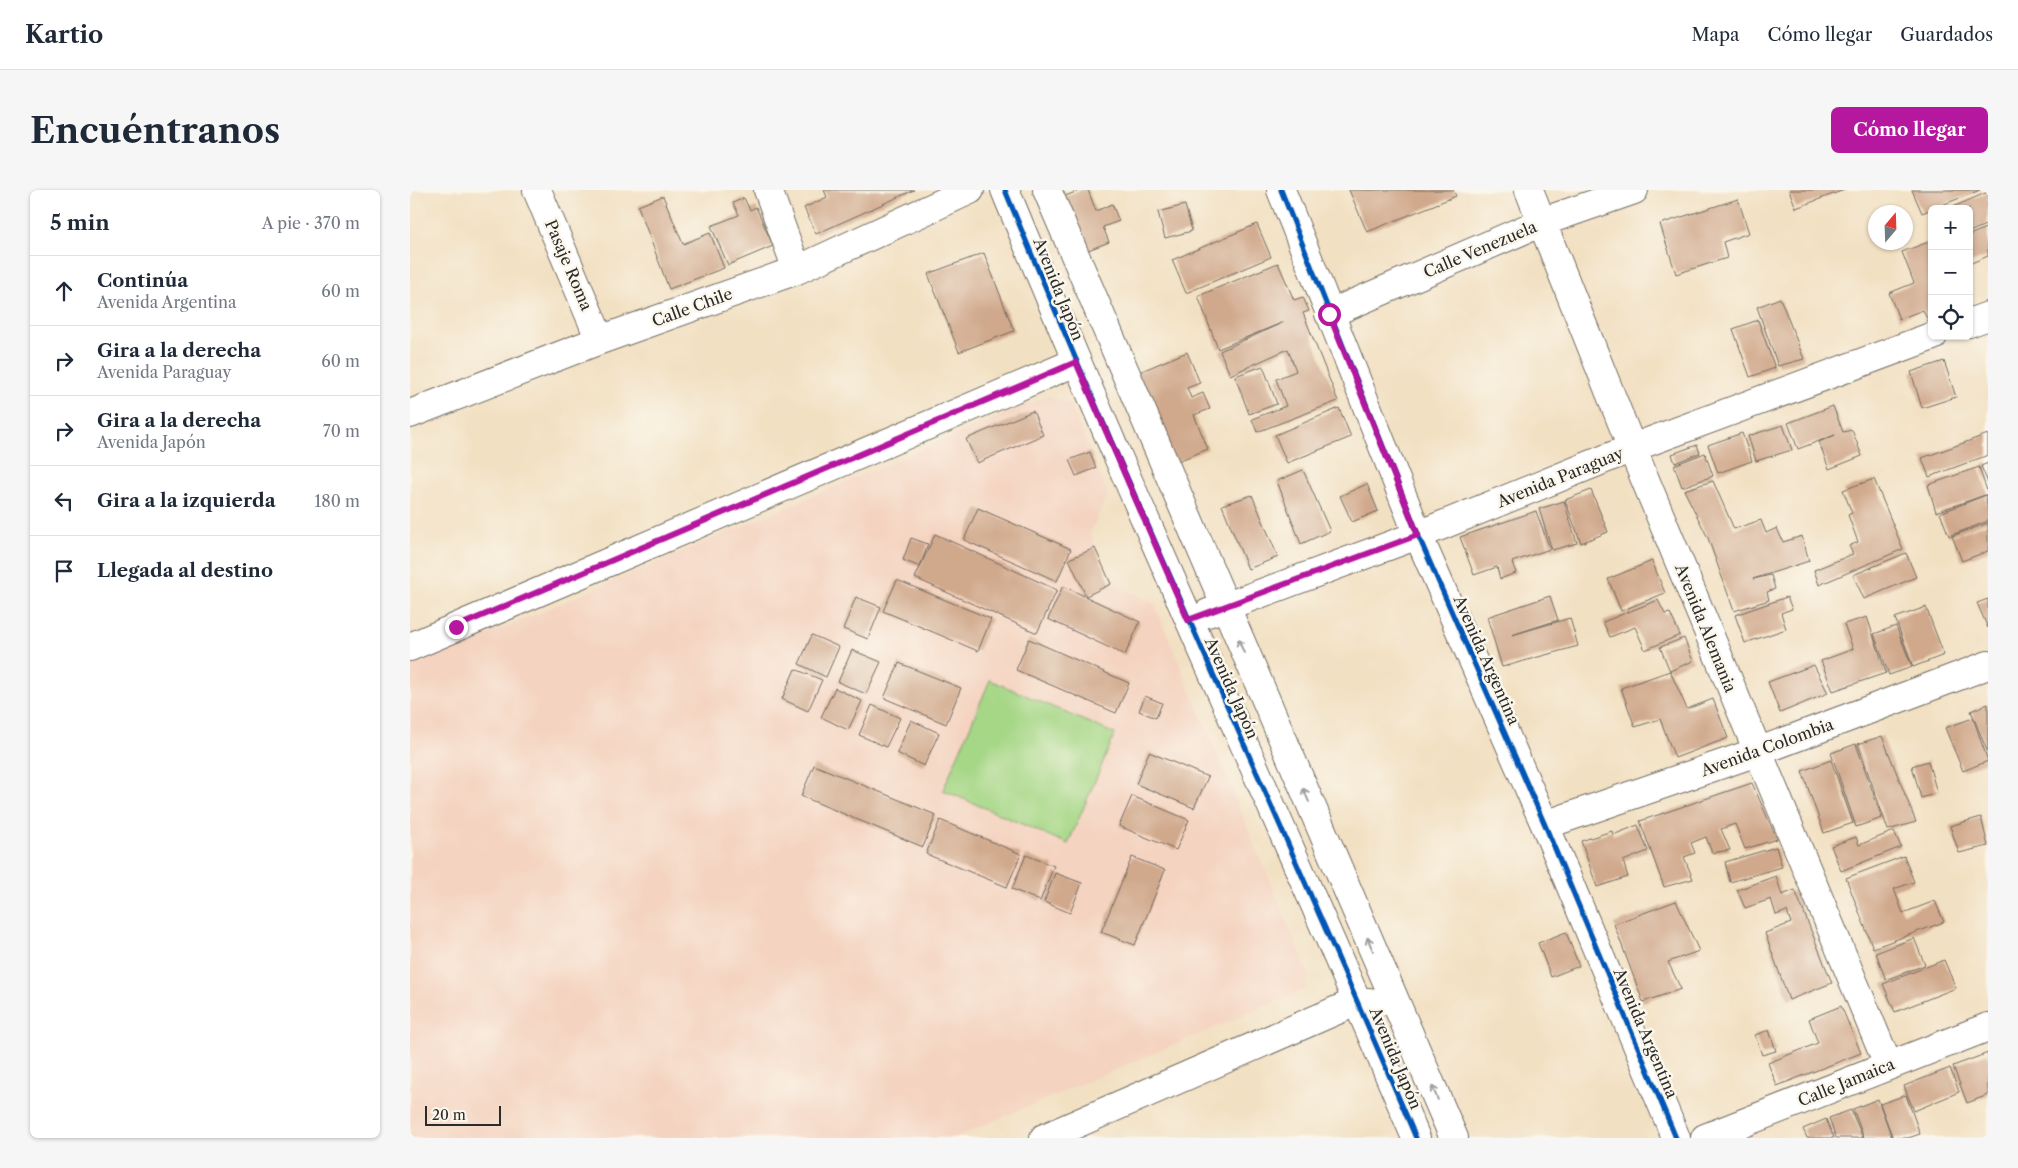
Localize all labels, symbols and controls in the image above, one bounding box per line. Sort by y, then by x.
text: Kartio [25,20,103,49]
text: Mapa [1691,24,1740,46]
text: Cómo llegar [1768,24,1872,46]
text: Guardados [1900,24,1993,46]
button: Cómo llegar [1831,107,1988,153]
text: Encuéntranos [30,109,280,152]
north arrow [1868,205,1913,250]
map controls [1928,205,1973,340]
button: + [1928,205,1973,250]
text: 5 min [50,210,110,235]
text: A pie · 370 m [262,213,360,233]
street label: Calle Venezuela [1420,216,1540,282]
street label: Pasaje Roma [541,217,597,314]
street label: Avenida Japón [1029,234,1089,343]
button: − [1928,250,1973,295]
text: Continúa [97,269,188,292]
icon: ahead [50,277,78,305]
text: 60 m [321,281,360,301]
street label: Calle Chile [649,283,735,331]
text: Avenida Argentina [97,292,236,312]
button: locate [1928,295,1973,340]
route start [1318,303,1341,326]
text: Gira a la derecha [97,339,261,362]
icon: right [50,347,78,375]
text: 60 m [321,351,360,371]
text: Avenida Paraguay [97,362,231,382]
text: Gira a la derecha [97,409,261,432]
icon: right [50,417,78,445]
text: 70 m [323,421,360,441]
text: Avenida Japón [97,432,206,452]
street label: Avenida Paraguay [1493,442,1627,512]
icon: left [50,487,78,515]
text: Gira a la izquierda [97,489,276,512]
text: 180 m [314,491,360,511]
icon: arrive [50,557,78,585]
text: Llegada al destino [97,559,273,582]
street label: Avenida Alemania [1671,560,1741,696]
street label: Avenida Argentina [1449,591,1525,728]
route end [445,616,468,639]
street label: Avenida Japón [1200,633,1263,742]
one-way arrow [1236,639,1246,654]
street label: Avenida Colombia [1697,714,1837,781]
one-way arrow [1300,788,1310,803]
one-way arrow [1365,937,1375,952]
street label: Avenida Argentina [1609,964,1683,1102]
street label: Avenida Japón [1365,1003,1426,1112]
street label: Calle Jamaica [1795,1053,1898,1110]
one-way arrow [1429,1086,1439,1101]
scale bar [425,1103,501,1126]
text: 20 m [432,1106,466,1124]

